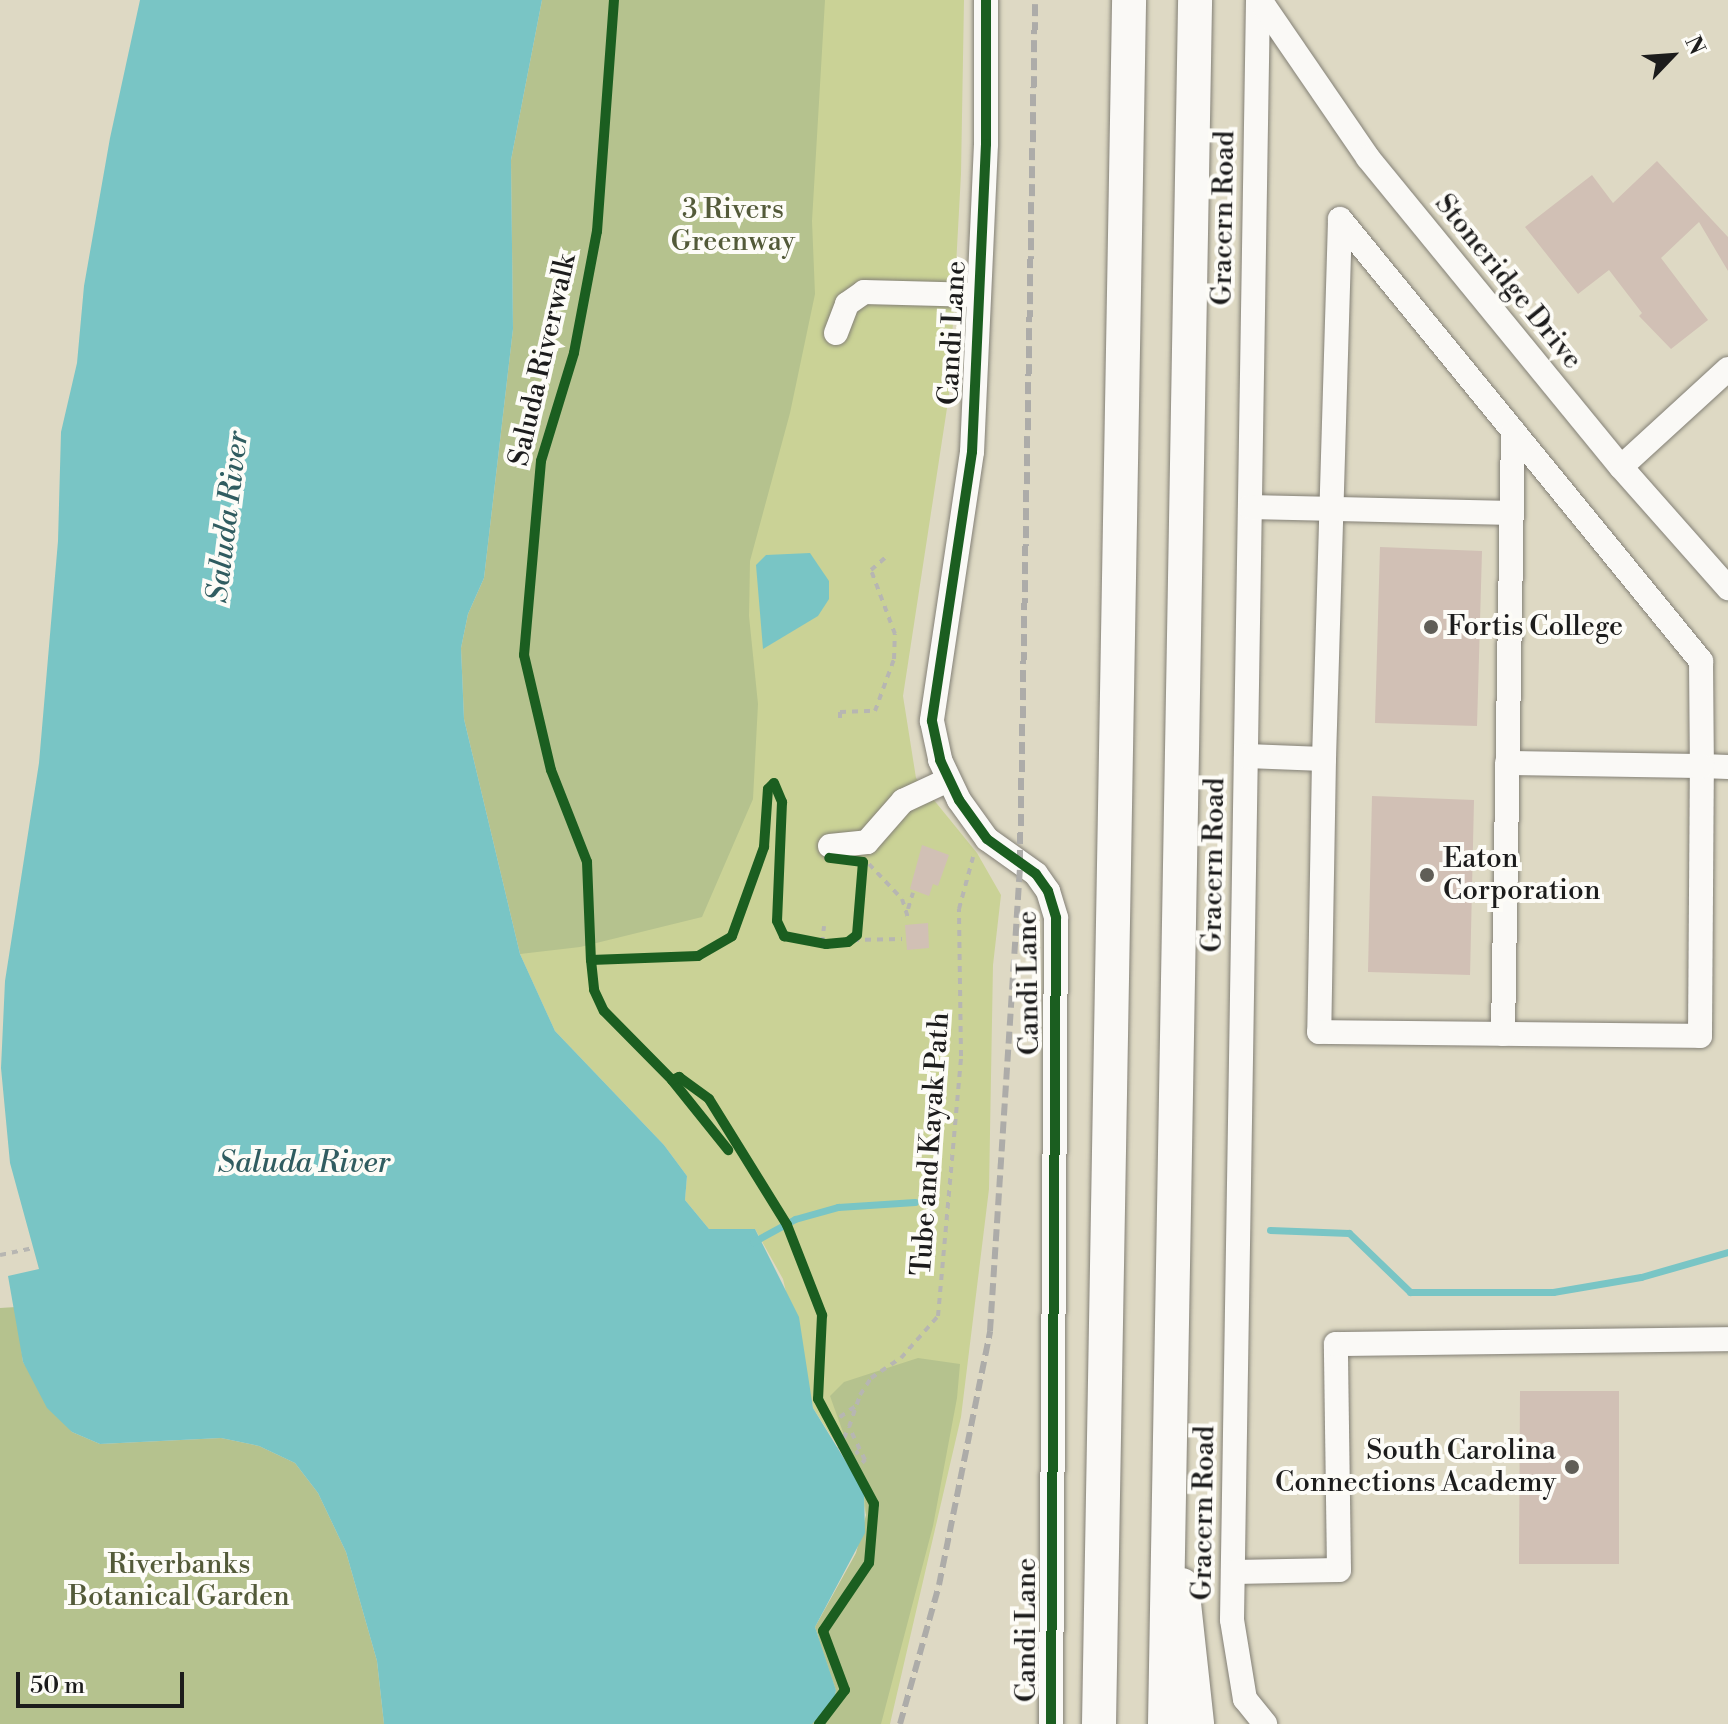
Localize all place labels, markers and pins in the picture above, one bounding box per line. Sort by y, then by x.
place label: Fortis College [1447,610,1623,644]
marker: Fortis College [1422,618,1440,636]
place label: Eaton Corporation [1443,842,1600,908]
marker: Eaton Corporation [1418,866,1436,884]
place label: South Carolina Connections Academy [1275,1434,1556,1500]
marker: South Carolina Connections Academy [1563,1458,1581,1476]

